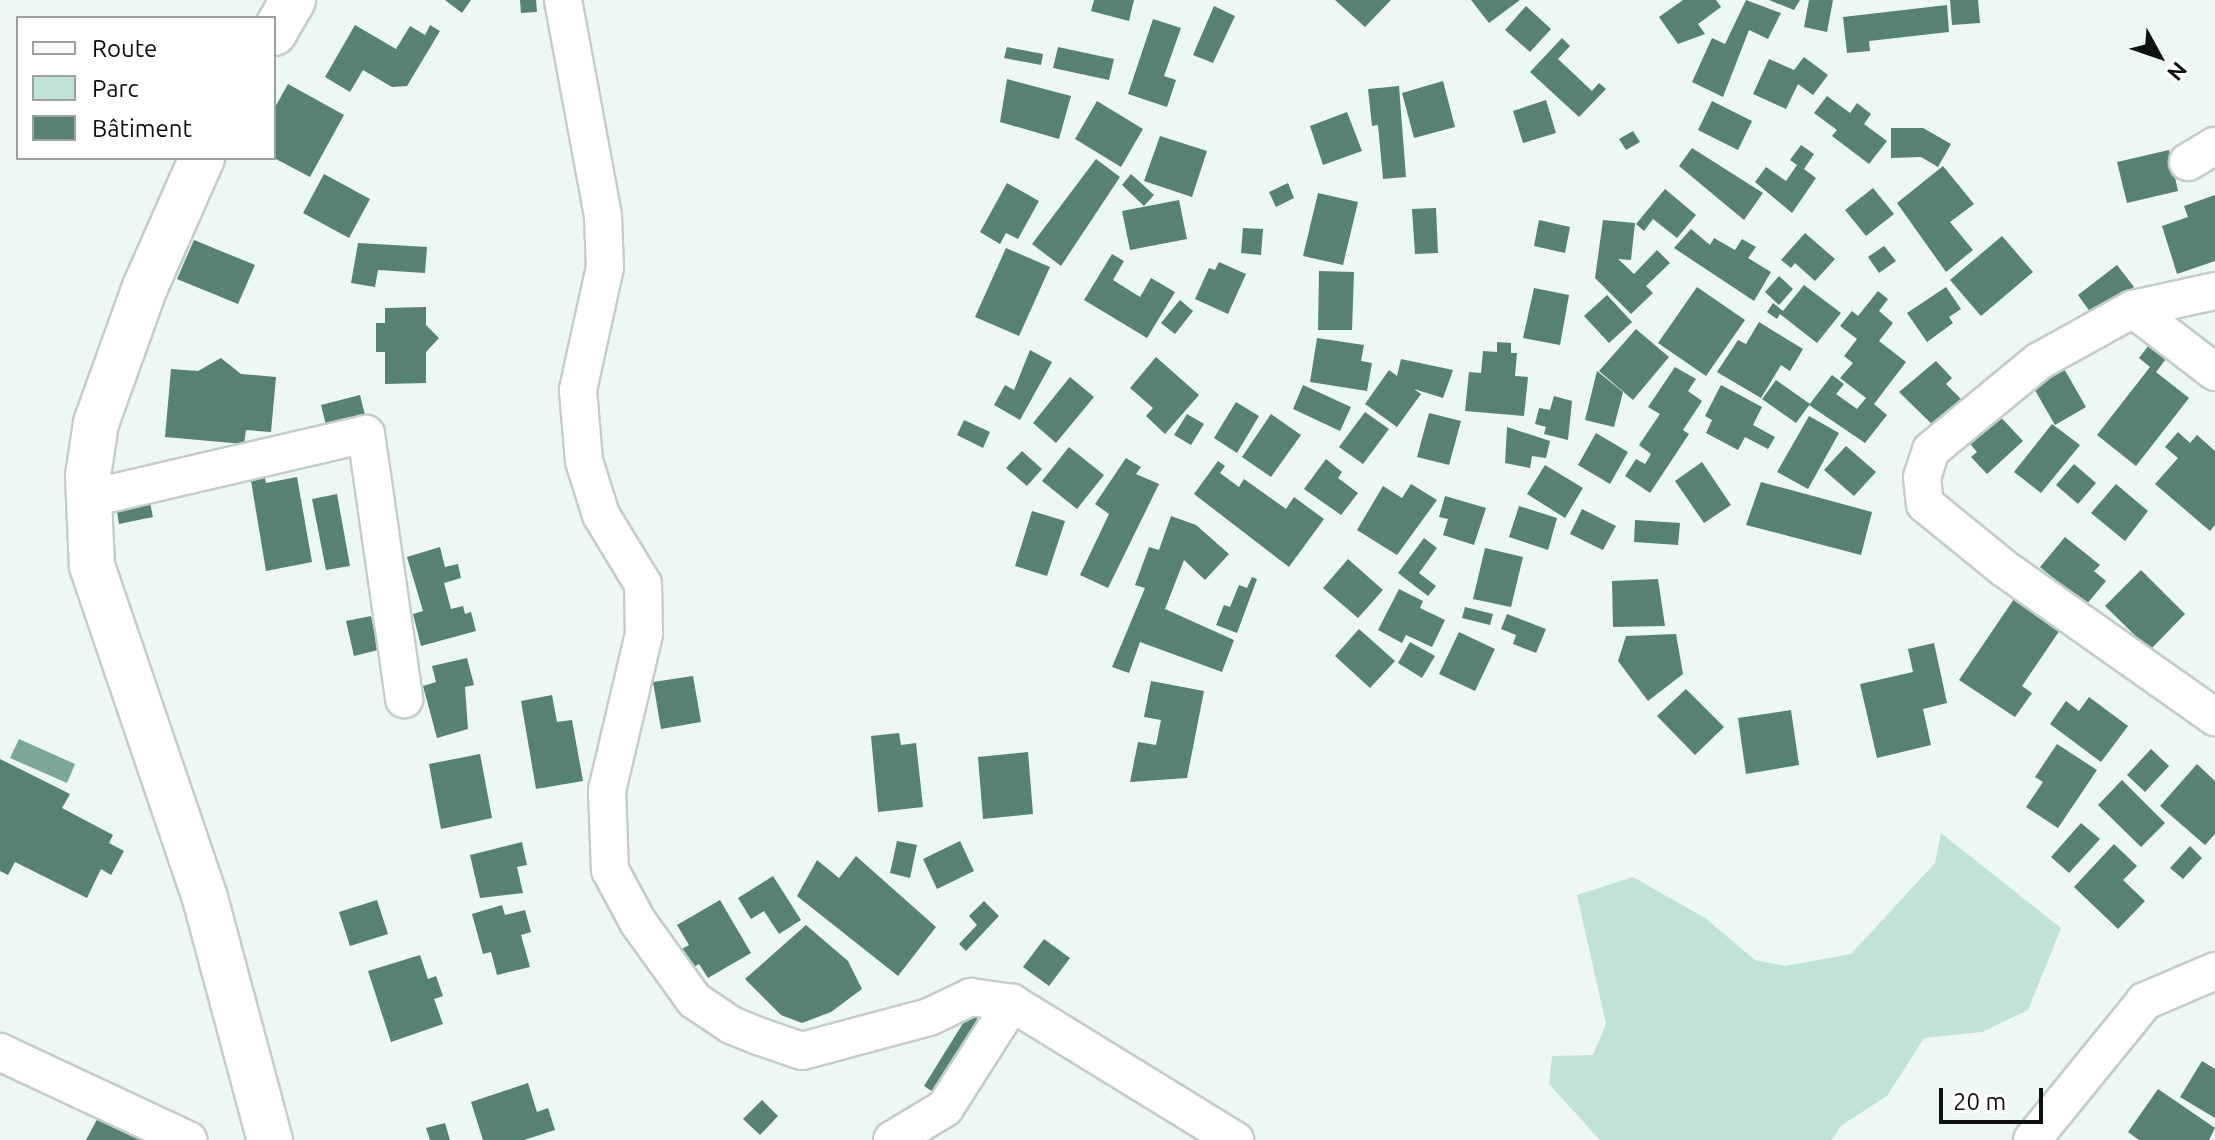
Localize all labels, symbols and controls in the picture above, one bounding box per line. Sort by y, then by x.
legend [16,16,276,160]
north arrow [2119,16,2199,96]
text: Route [92,35,157,62]
text: N [2163,57,2193,86]
text: Parc [92,75,139,102]
text: Bâtiment [92,115,192,142]
scale bar [1943,1072,2047,1122]
text: 20 m [1953,1088,2006,1115]

